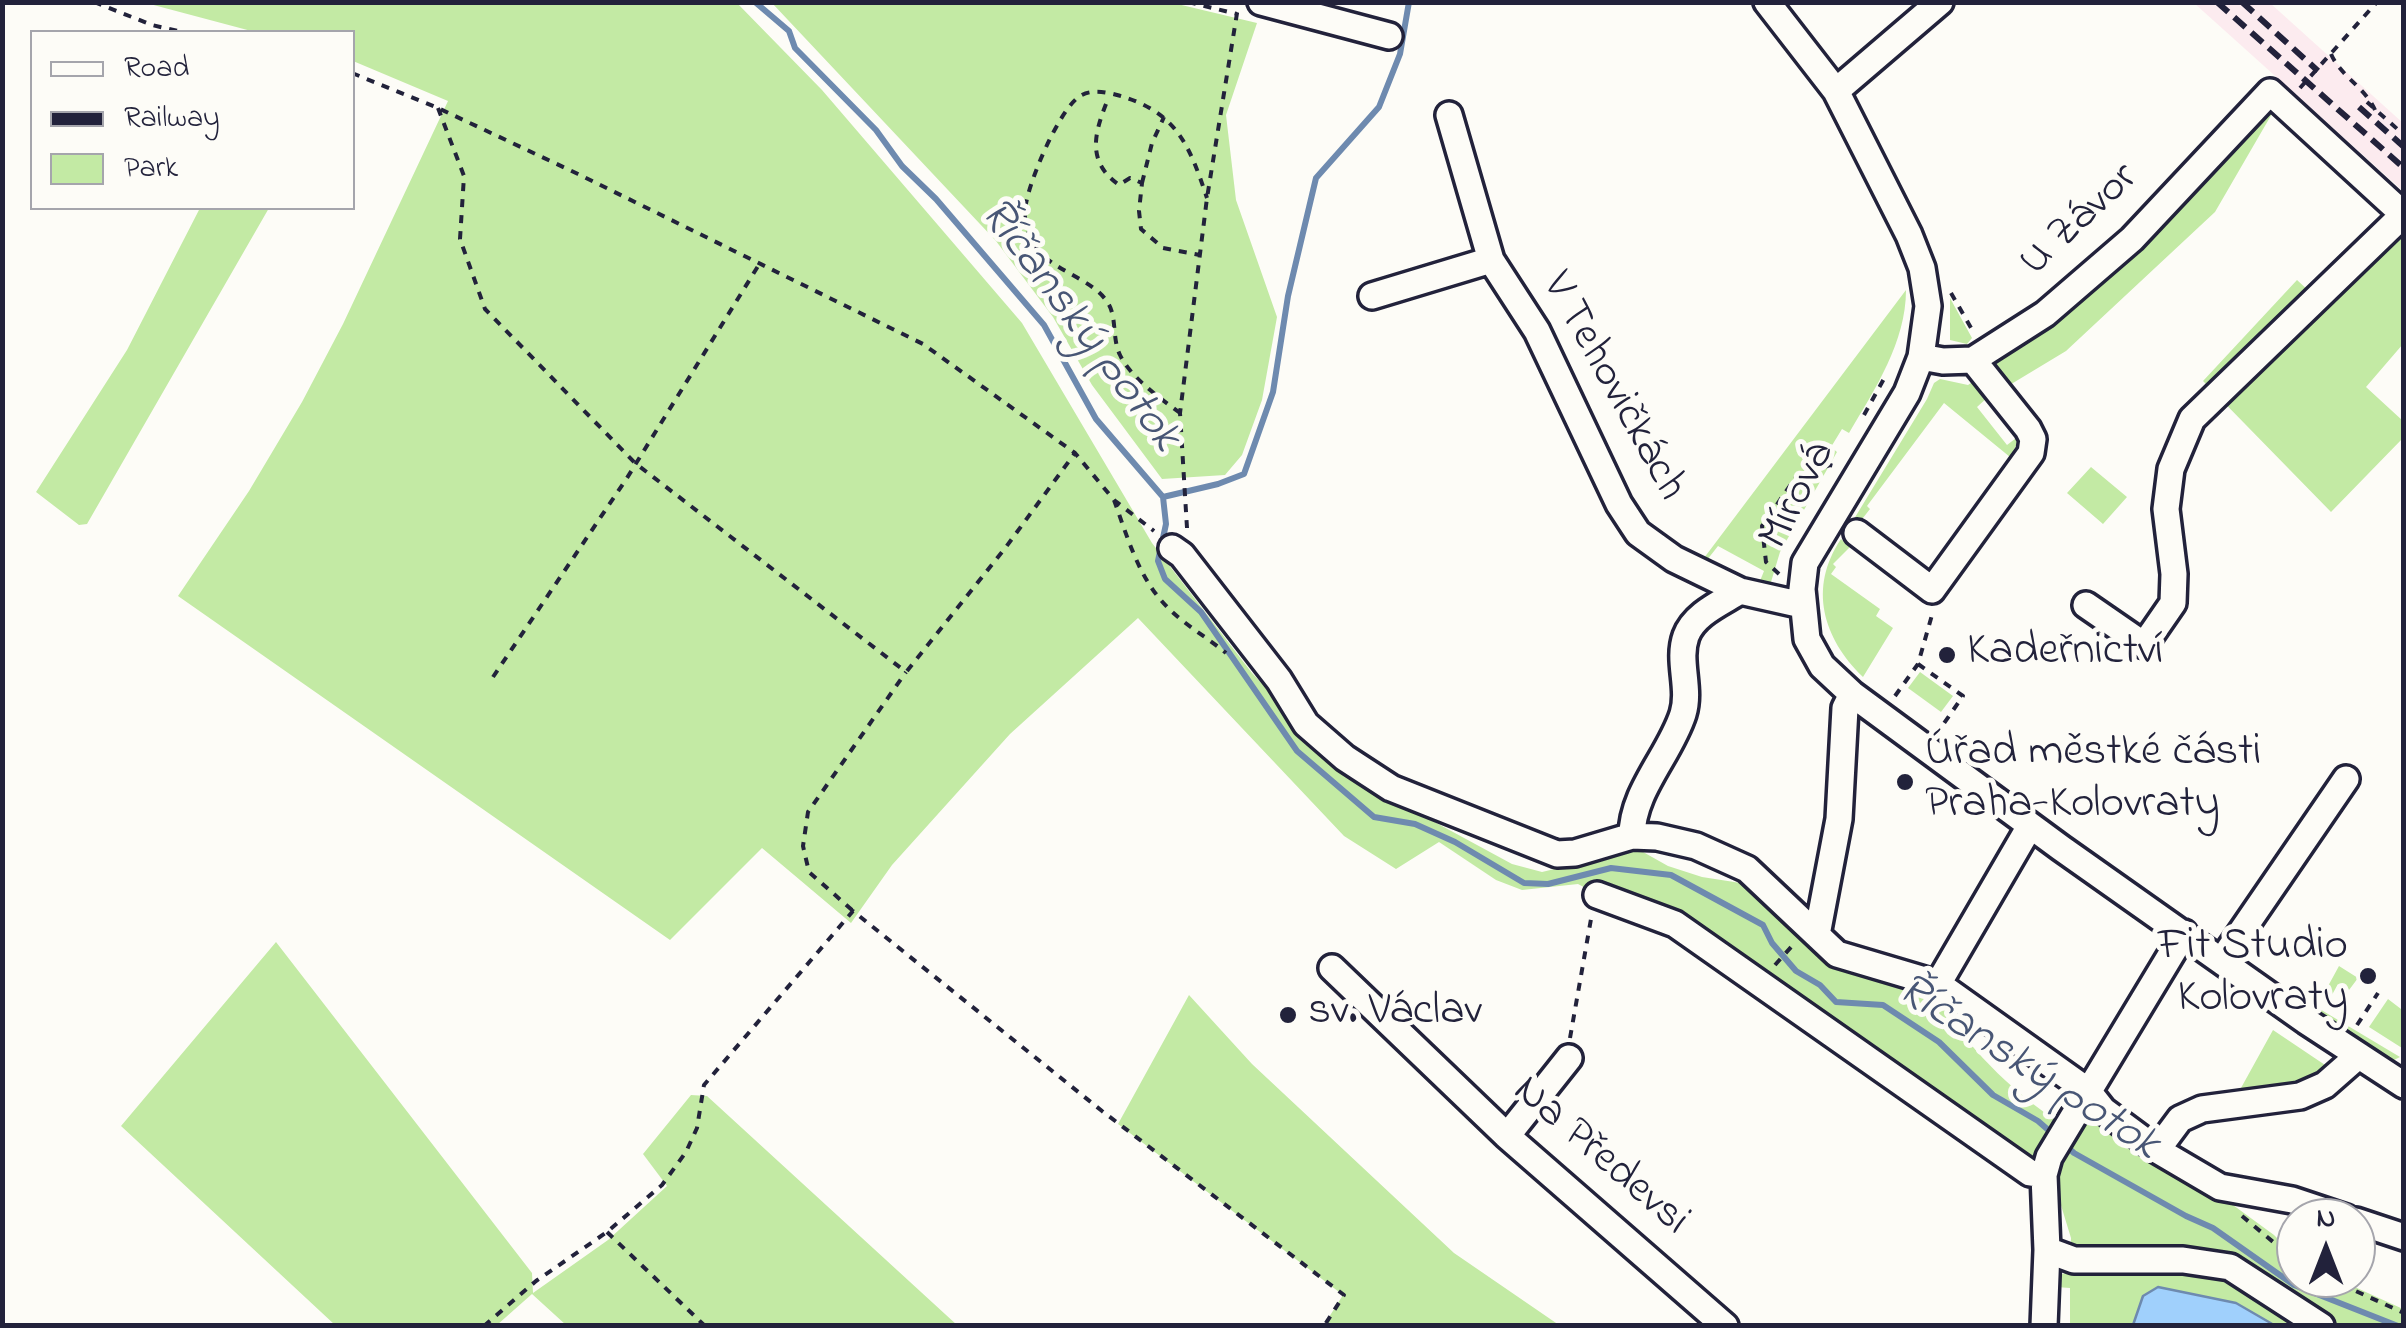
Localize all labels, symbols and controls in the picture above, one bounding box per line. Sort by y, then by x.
legend [30,30,355,210]
text: Road [124,47,189,91]
text: Railway [124,97,220,141]
text: Park [124,147,178,191]
street label: U Závor [2010,154,2152,290]
water label: Říčanský potok [963,189,1191,465]
street label: V Tehovičkách [1526,265,1696,511]
street label: Mírová [1750,434,1850,560]
place label: Kadeřnictví [1967,628,2163,682]
marker: Kadeřnictví [1936,644,1958,666]
place label: Úřad městké části Praha-Kolovraty [1925,729,2261,835]
marker: Úřad městké části Praha-Kolovraty [1894,771,1916,793]
place label: Fit Studio Kolovraty [2158,923,2348,1029]
water label: Říčanský potok [1884,964,2168,1176]
marker: Fit Studio Kolovraty [2357,965,2379,987]
place label: sv. Václav [1308,988,1482,1042]
marker: sv. Václav [1277,1004,1299,1026]
street label: Na Předevsi [1499,1066,1699,1250]
north arrow [2276,1198,2376,1298]
text: N [2317,1199,2335,1240]

